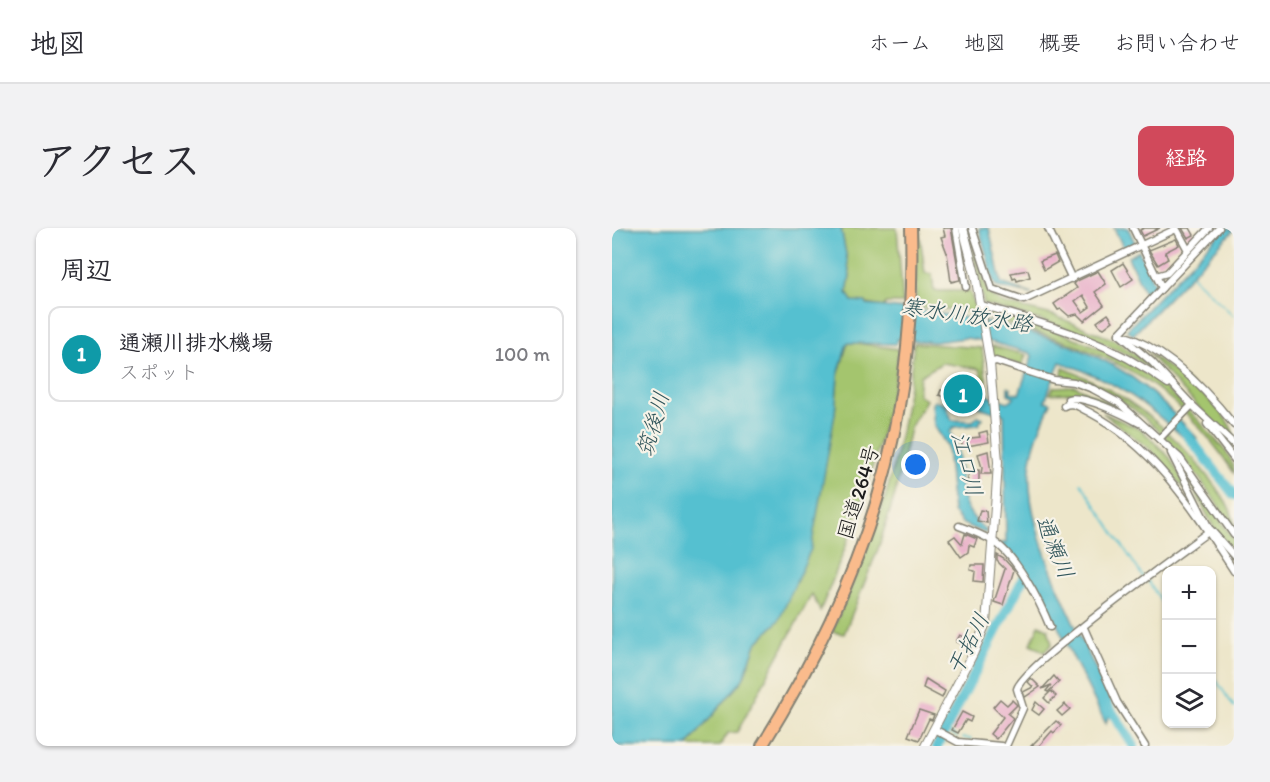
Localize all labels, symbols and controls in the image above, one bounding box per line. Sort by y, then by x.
text: 地図 [30,26,86,60]
text: ホーム [869,30,931,55]
text: 地図 [964,30,1006,55]
text: 概要 [1039,30,1081,55]
text: お問い合わせ [1114,30,1240,55]
button: 経路 [1138,126,1234,186]
text: アクセス [36,135,201,186]
text: 周辺 [60,254,112,286]
water label: 寒水川放水路 [900,292,1036,338]
text: 通瀬川排水機場 [119,329,273,356]
text: 1 [77,342,86,366]
text: 100 m [495,342,550,366]
text: スポット [119,360,199,384]
pin: 1 [944,372,982,416]
water label: 筑後川 [631,389,675,459]
water label: 江口川 [946,429,988,499]
street label: 国道264号 [832,442,884,542]
your location [901,450,930,479]
water label: 通瀬川 [1030,511,1080,583]
map controls [1162,566,1216,728]
button: + [1162,566,1216,620]
water label: 干拓川 [941,608,995,680]
button: − [1162,620,1216,674]
button: layers [1162,674,1216,728]

